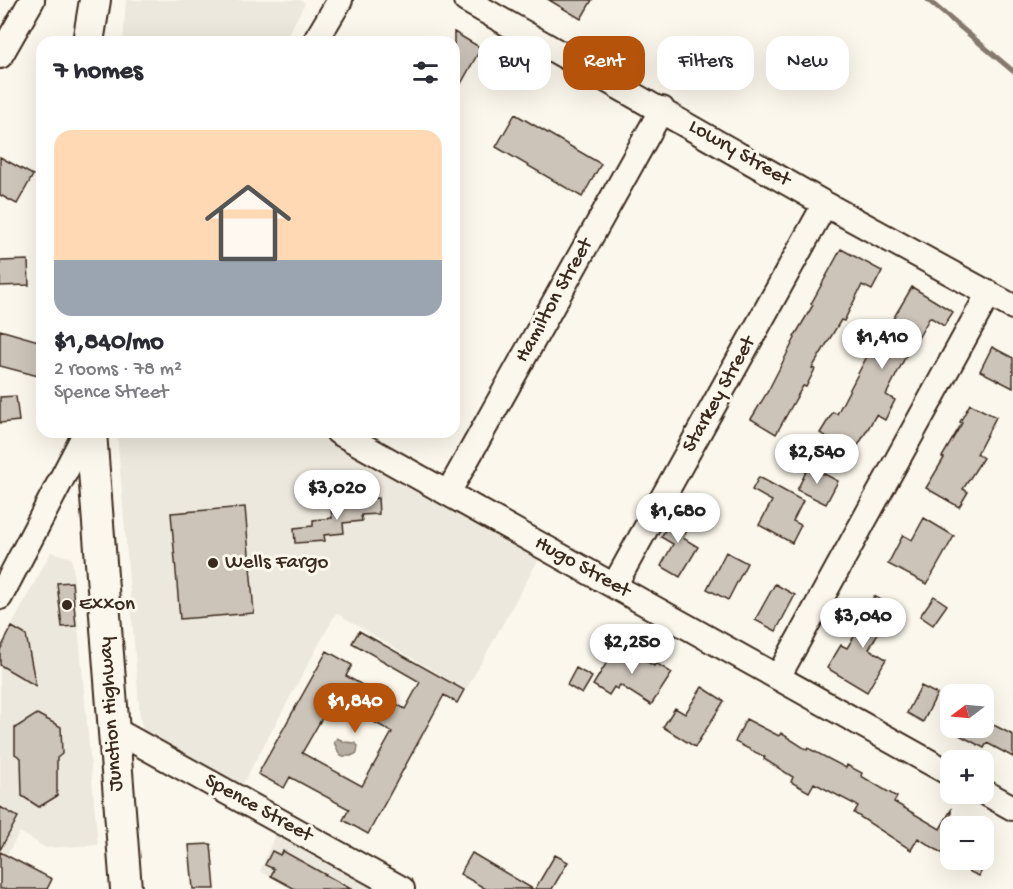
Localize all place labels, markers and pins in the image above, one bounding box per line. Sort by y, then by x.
pin: $1,410 [833,319,931,370]
pin: $2,540 [768,434,866,485]
pin: $3,020 [288,470,386,521]
pin: $1,680 [629,493,727,544]
place label: Wells Fargo [225,551,328,576]
marker: Wells Fargo [206,556,220,570]
place label: Exxon [79,593,135,618]
marker: Exxon [60,598,74,612]
pin: $3,040 [814,598,912,649]
pin: $2,250 [583,624,681,675]
pin: $1,840 [306,683,404,734]

